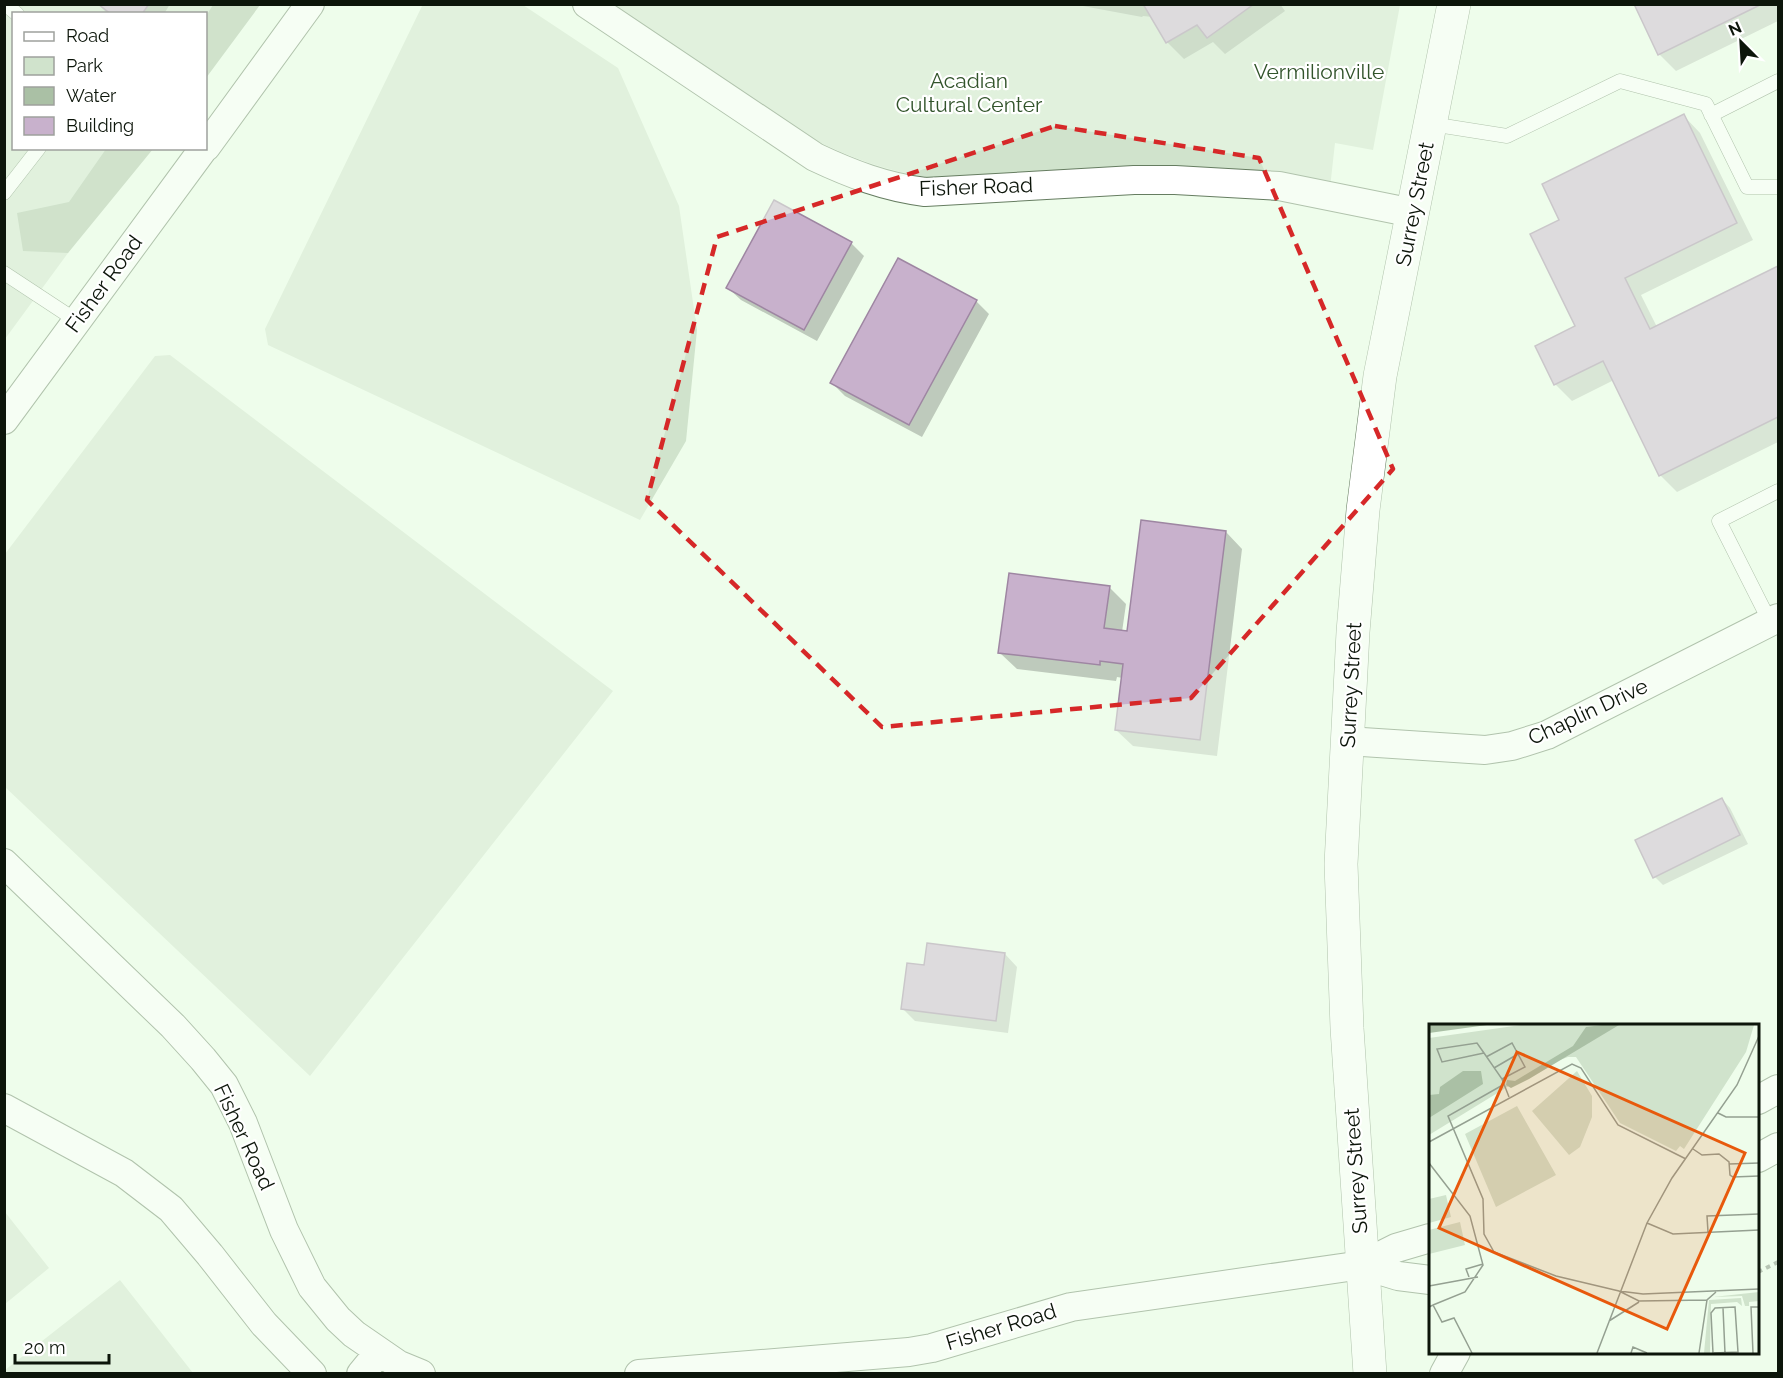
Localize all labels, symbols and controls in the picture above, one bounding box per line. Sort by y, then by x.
legend [12,12,207,150]
north arrow [1711,12,1771,72]
text: N [1726,18,1745,40]
text: Road [66,25,109,46]
text: Park [66,55,103,76]
park label: Vermilionville [1254,59,1384,84]
park label: Acadian Cultural Center [896,68,1043,117]
text: Water [66,85,117,106]
text: Building [66,115,134,136]
street label: Surrey Street [1390,140,1439,268]
street label: Fisher Road [918,172,1034,201]
street label: Fisher Road [60,230,147,337]
street label: Surrey Street [1335,621,1366,749]
street label: Chaplin Drive [1524,673,1652,750]
inset map [1429,1024,1759,1354]
street label: Fisher Road [209,1080,280,1194]
street label: Surrey Street [1339,1107,1372,1235]
street label: Fisher Road [943,1298,1059,1355]
scale bar [15,1327,110,1365]
text: 20 m [24,1337,66,1358]

